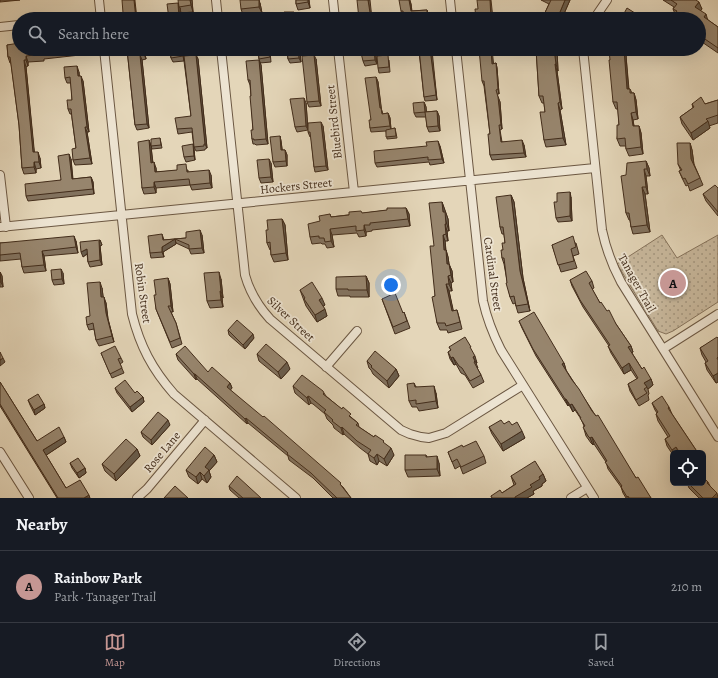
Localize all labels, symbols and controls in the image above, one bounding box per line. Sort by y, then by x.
search box [12,12,706,56]
icon: search [26,23,48,45]
text: Search here [58,24,129,44]
street label: Bluebird Street [322,84,346,160]
street label: Hockers Street [259,174,333,198]
street label: Cardinal Street [480,236,506,312]
street label: Tanager Trail [614,251,660,315]
street label: Robin Street [131,262,155,324]
pin: A [660,268,686,298]
your location [381,275,401,295]
street label: Silver Street [264,293,318,345]
street label: Rose Lane [140,428,184,476]
map controls [670,450,706,486]
button: locate [670,450,706,486]
text: Nearby [16,513,67,536]
text: Rainbow Park [54,568,142,588]
text: A [25,578,33,595]
text: 210 m [671,578,702,595]
text: Park · Tanager Trail [54,588,156,605]
tab: Map [104,631,126,670]
tab: Directions [333,631,381,670]
tab: Saved [588,631,614,670]

